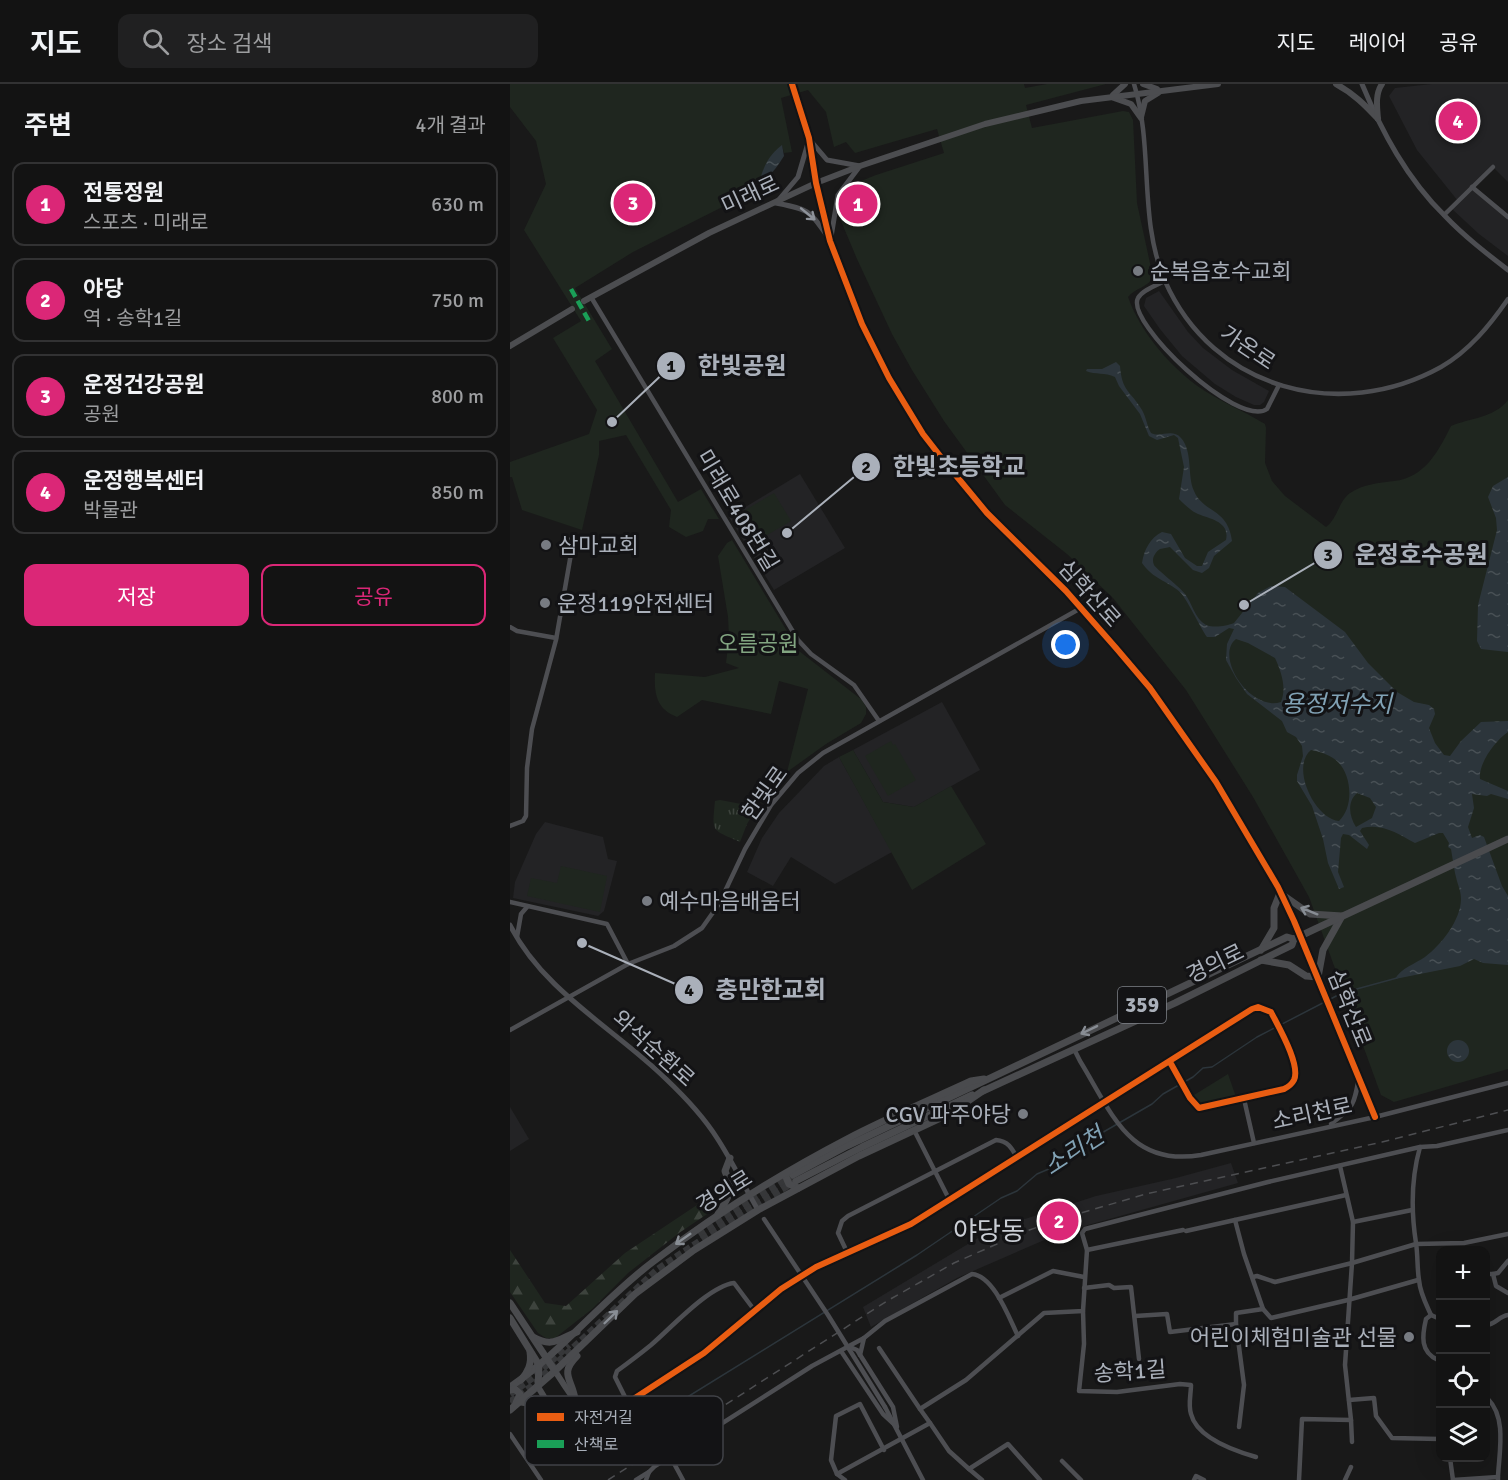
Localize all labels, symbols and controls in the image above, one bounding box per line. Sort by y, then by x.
search box [118,14,538,68]
icon: search [139,25,172,58]
text: 지도 [30,27,82,61]
text: 장소 검색 [187,30,272,57]
text: 지도 [1277,30,1315,56]
text: 레이어 [1348,30,1406,56]
text: 공유 [1439,30,1478,56]
pin: 4 [1438,99,1478,144]
text: 주변 [24,110,72,142]
text: 4개 결과 [416,113,486,138]
street label: 미래로 [717,169,783,220]
text: 전통정원 [83,179,164,206]
pin: 3 [614,180,652,226]
pin: 1 [838,182,878,226]
text: 1 [40,192,51,217]
text: 630 m [431,192,484,217]
one-way arrow [800,208,816,221]
text: 스포츠 · 미래로 [83,210,208,235]
place label: 순복음호수교회 [1150,258,1292,285]
marker: 순복음호수교회 [1131,264,1145,278]
text: 야당 [83,275,123,302]
text: 2 [40,288,51,313]
text: 750 m [431,288,484,313]
text: 역 · 송학1길 [83,306,182,331]
street label: 가온로 [1215,319,1280,376]
callout: 한빛공원 [656,345,798,387]
text: 한빛공원 [698,351,786,381]
text: 1 [666,355,676,377]
text: 운정건강공원 [83,371,204,398]
text: 3 [40,384,51,409]
text: 800 m [431,384,484,409]
text: 공원 [83,402,120,427]
street label: 미래로408번길 [691,445,784,576]
callout: 한빛초등학교 [851,446,1038,488]
text: 한빛초등학교 [893,452,1025,482]
text: 2 [861,456,871,478]
text: 운정행복센터 [83,467,204,494]
text: 4 [40,480,51,505]
text: 850 m [431,480,484,505]
text: 박물관 [83,498,138,523]
place label: 삼마교회 [558,532,639,559]
callout: 운정호수공원 [1313,534,1499,576]
marker: 삼마교회 [539,538,553,552]
text: 운정호수공원 [1355,540,1487,570]
text: 3 [1323,544,1333,566]
street label: 심학산로 [1053,554,1127,632]
button: 저장 [24,564,249,626]
button: 공유 [261,564,486,626]
place label: 운정119안전센터 [557,590,714,617]
marker: 운정119안전센터 [538,596,552,610]
park label: 오름공원 [718,630,798,657]
your location [1051,630,1080,659]
water label: 용정저수지 [1282,689,1394,719]
street label: 한빛로 [736,761,793,826]
place label: 예수마음배움터 [659,888,801,915]
marker: 예수마음배움터 [640,894,654,908]
one-way arrow [1300,905,1319,916]
street label: 경의로 [1182,938,1248,989]
street label: 심학산로 [1322,966,1377,1051]
callout: 충만한교회 [674,969,838,1011]
text: 충만한교회 [716,975,826,1005]
text: 4 [684,979,694,1001]
road number: 359 [1118,987,1166,1023]
street label: 와석순환로 [607,1004,700,1092]
one-way arrow [1080,1025,1098,1037]
street label: 소리천로 [1270,1092,1355,1135]
place label: CGV 파주야당 [886,1101,1011,1128]
marker: CGV 파주야당 [1016,1107,1030,1121]
water label: 소리천 [1038,1119,1112,1182]
street label: 경의로 [691,1164,757,1219]
pin: 2 [1040,1198,1078,1244]
district label: 야당동 [953,1216,1025,1248]
one-way arrow [676,1233,692,1245]
map controls [1436,1246,1490,1462]
button: + [1436,1246,1490,1300]
button: − [1436,1300,1490,1354]
one-way arrow [604,1310,619,1325]
place label: 어린이체험미술관 선물 [1190,1324,1397,1351]
marker: 어린이체험미술관 선물 [1402,1330,1416,1344]
button: locate [1436,1354,1490,1408]
street label: 송학1길 [1093,1355,1167,1387]
legend [525,1396,723,1465]
text: 자전거길 [574,1408,633,1428]
button: layers [1436,1408,1490,1462]
text: 산책로 [574,1435,618,1455]

